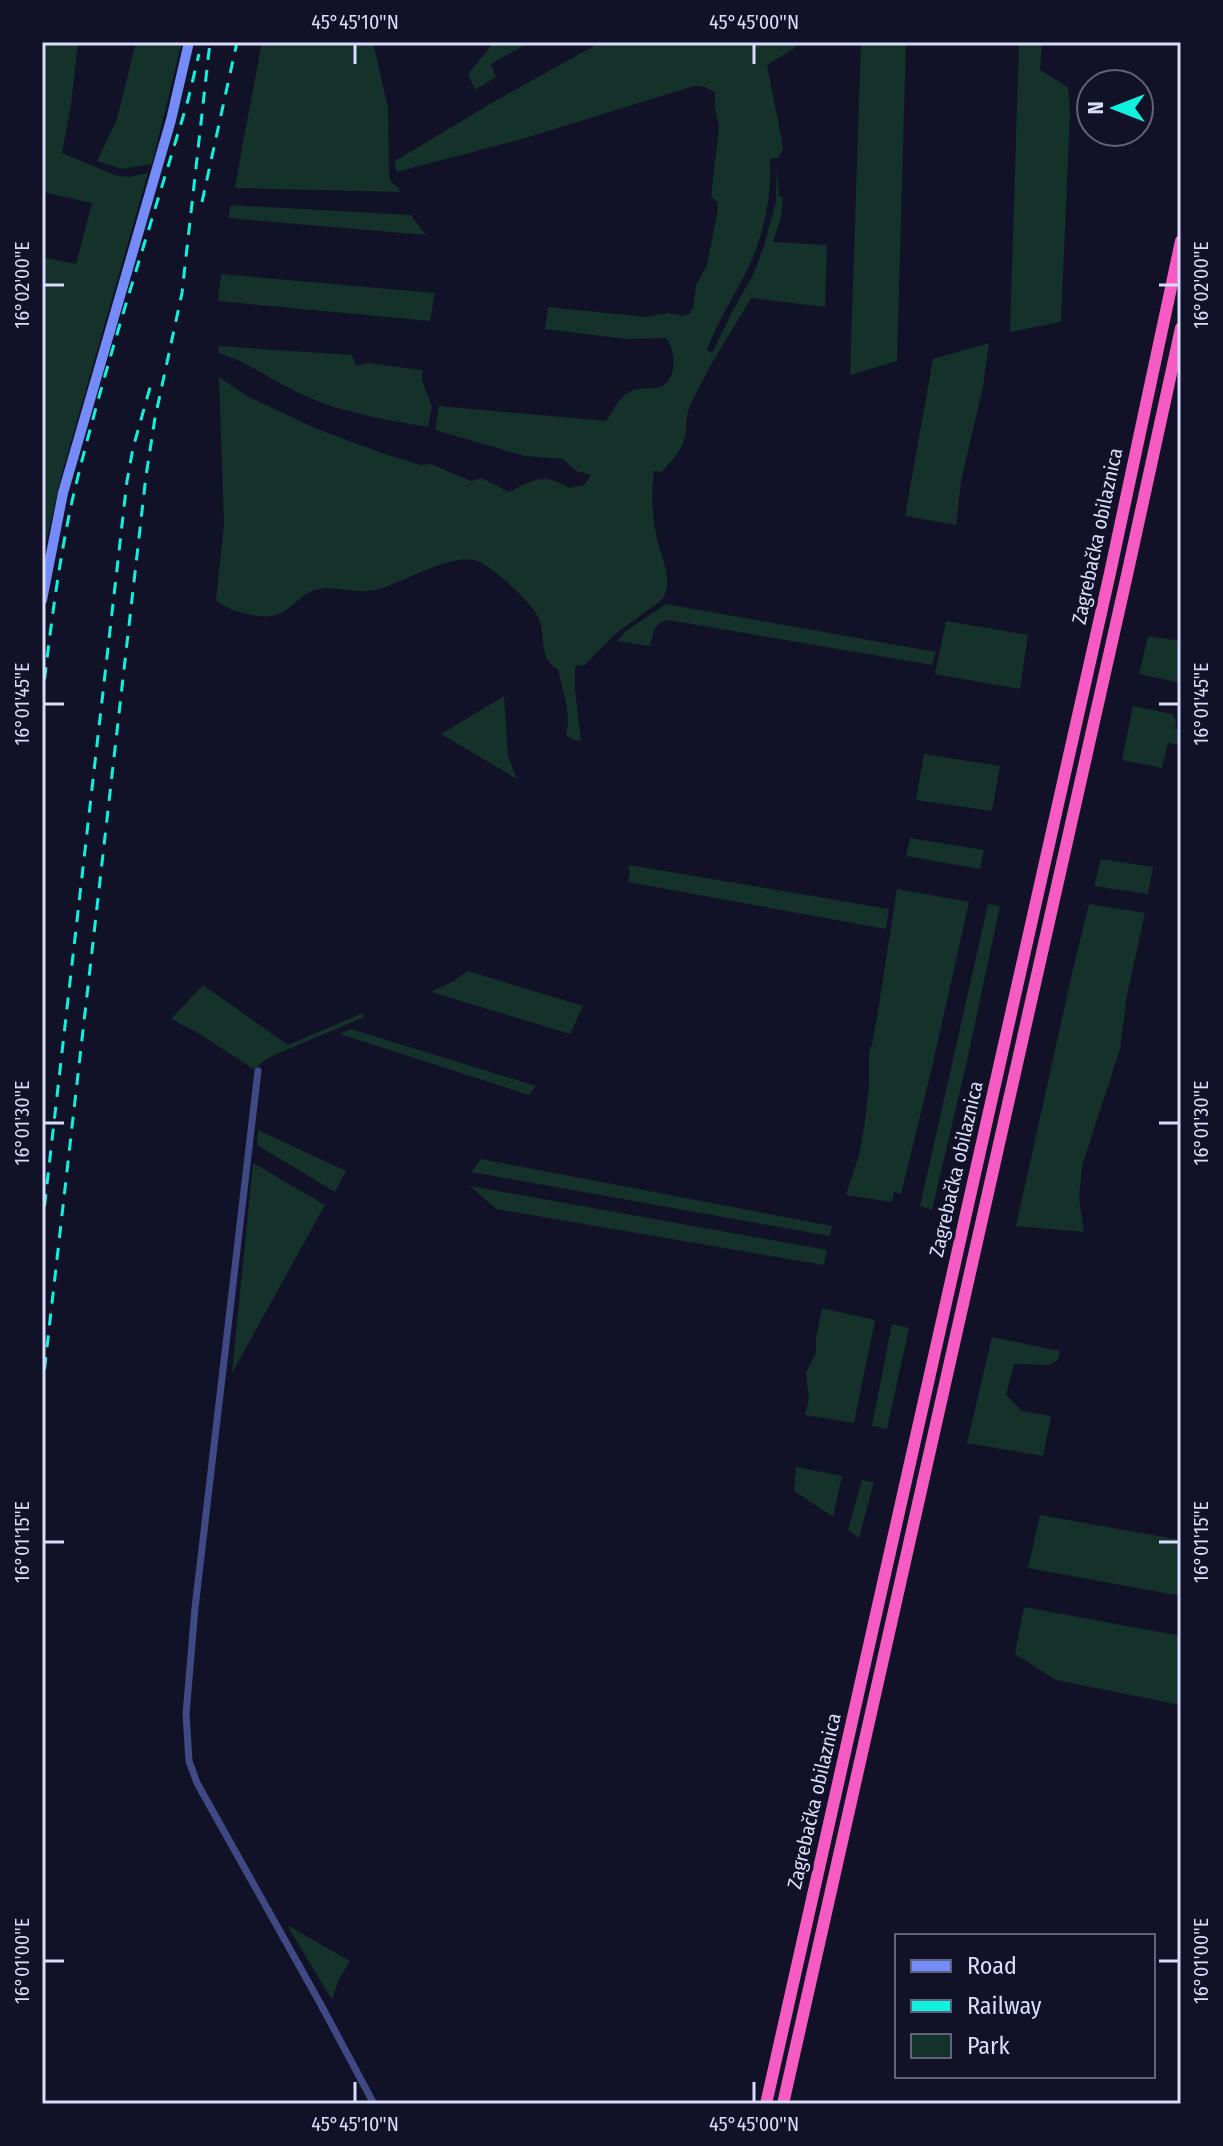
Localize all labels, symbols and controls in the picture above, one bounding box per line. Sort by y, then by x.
text: 45°45'10"N [311,10,399,34]
text: 45°45'00"N [709,10,799,34]
north arrow [1075,68,1155,148]
text: N [1082,101,1109,115]
text: 16°02'00"E [10,241,34,329]
text: 16°02'00"E [1189,241,1213,329]
street label: Zagrebačka obilaznica [1067,446,1127,626]
text: 16°01'45"E [10,663,34,745]
text: 16°01'45"E [1189,663,1213,745]
street label: Zagrebačka obilaznica [924,1079,988,1259]
text: 16°01'30"E [10,1081,34,1165]
text: 16°01'30"E [1189,1081,1213,1165]
text: 16°01'15"E [10,1501,34,1583]
text: 16°01'15"E [1189,1501,1213,1583]
street label: Zagrebačka obilaznica [782,1711,846,1891]
text: 16°01'00"E [10,1918,34,2004]
text: 16°01'00"E [1189,1918,1213,2004]
legend [895,1934,1155,2078]
text: Road [967,1952,1017,1980]
text: Railway [967,1992,1042,2020]
text: Park [967,2032,1010,2060]
text: 45°45'10"N [311,2112,399,2136]
text: 45°45'00"N [709,2112,799,2136]

